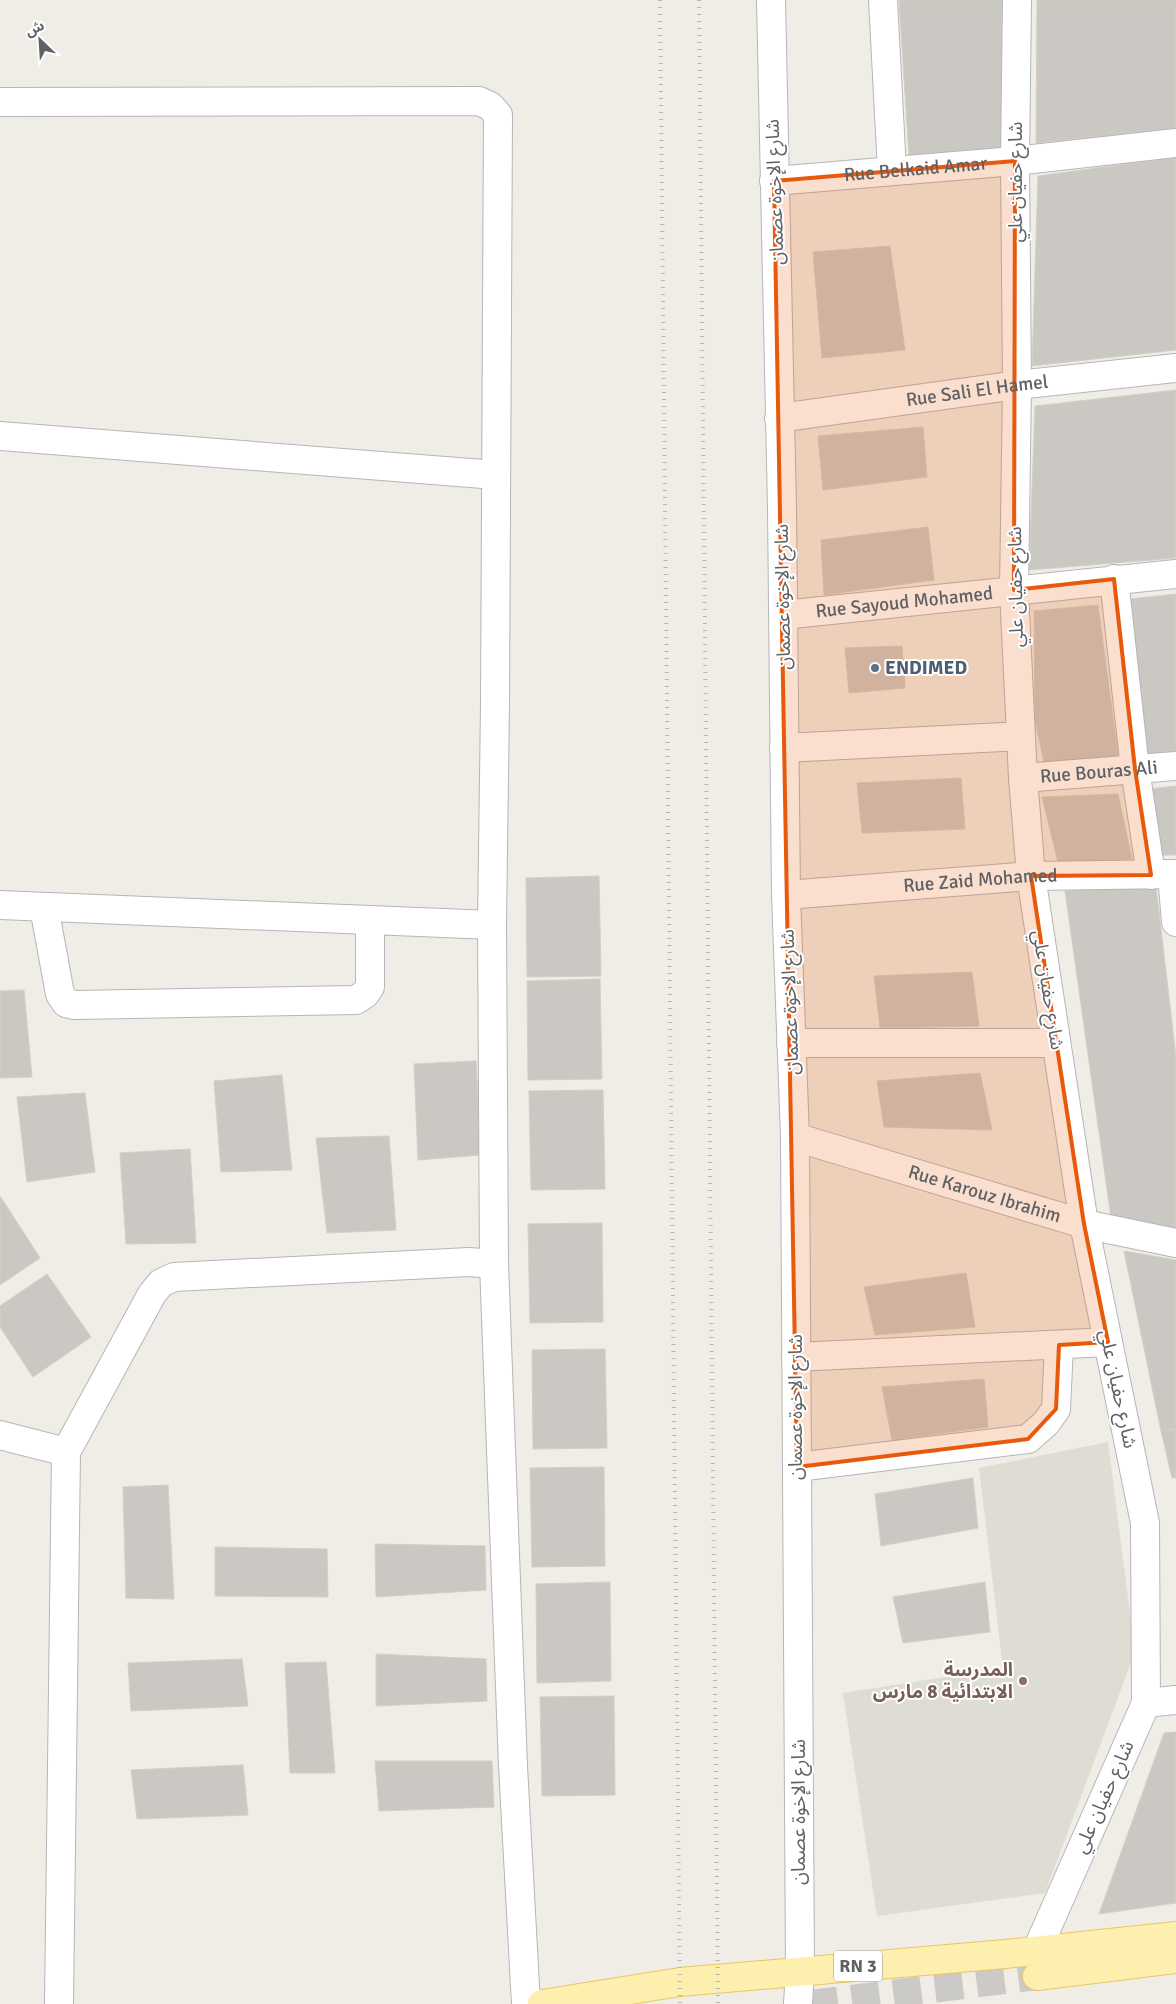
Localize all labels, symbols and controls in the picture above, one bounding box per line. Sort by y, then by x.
north arrow [15,15,65,65]
text: ش [22,17,47,40]
street label: شارع الإخوة عصمان [760,119,791,265]
street label: شارع حفيان علي [1004,122,1030,242]
street label: Rue Belkaid Amar [843,151,988,187]
street label: Rue Sali El Hamel [904,370,1050,412]
street label: شارع الإخوة عصمان [770,524,797,670]
street label: شارع حفيان علي [1003,526,1031,648]
street label: Rue Sayoud Mohamed [814,581,994,624]
place label: ENDIMED [885,656,967,680]
marker: ENDIMED [869,662,881,674]
street label: Rue Bouras Ali [1039,755,1159,789]
street label: Rue Zaid Mohamed [902,863,1058,898]
street label: شارع حفيان علي [1024,928,1069,1052]
street label: شارع الإخوة عصمان [775,929,806,1075]
street label: Rue Karouz Ibrahim [905,1160,1064,1228]
street label: شارع حفيان علي [1091,1327,1142,1451]
street label: شارع الإخوة عصمان [784,1334,809,1480]
place label: المدرسة الابتدائية 8 مارس [873,1658,1013,1704]
marker: المدرسة الابتدائية 8 مارس [1017,1675,1029,1687]
street label: شارع حفيان علي [1068,1737,1142,1858]
street label: شارع الإخوة عصمان [787,1739,812,1885]
road number: RN 3 [834,1950,882,1982]

